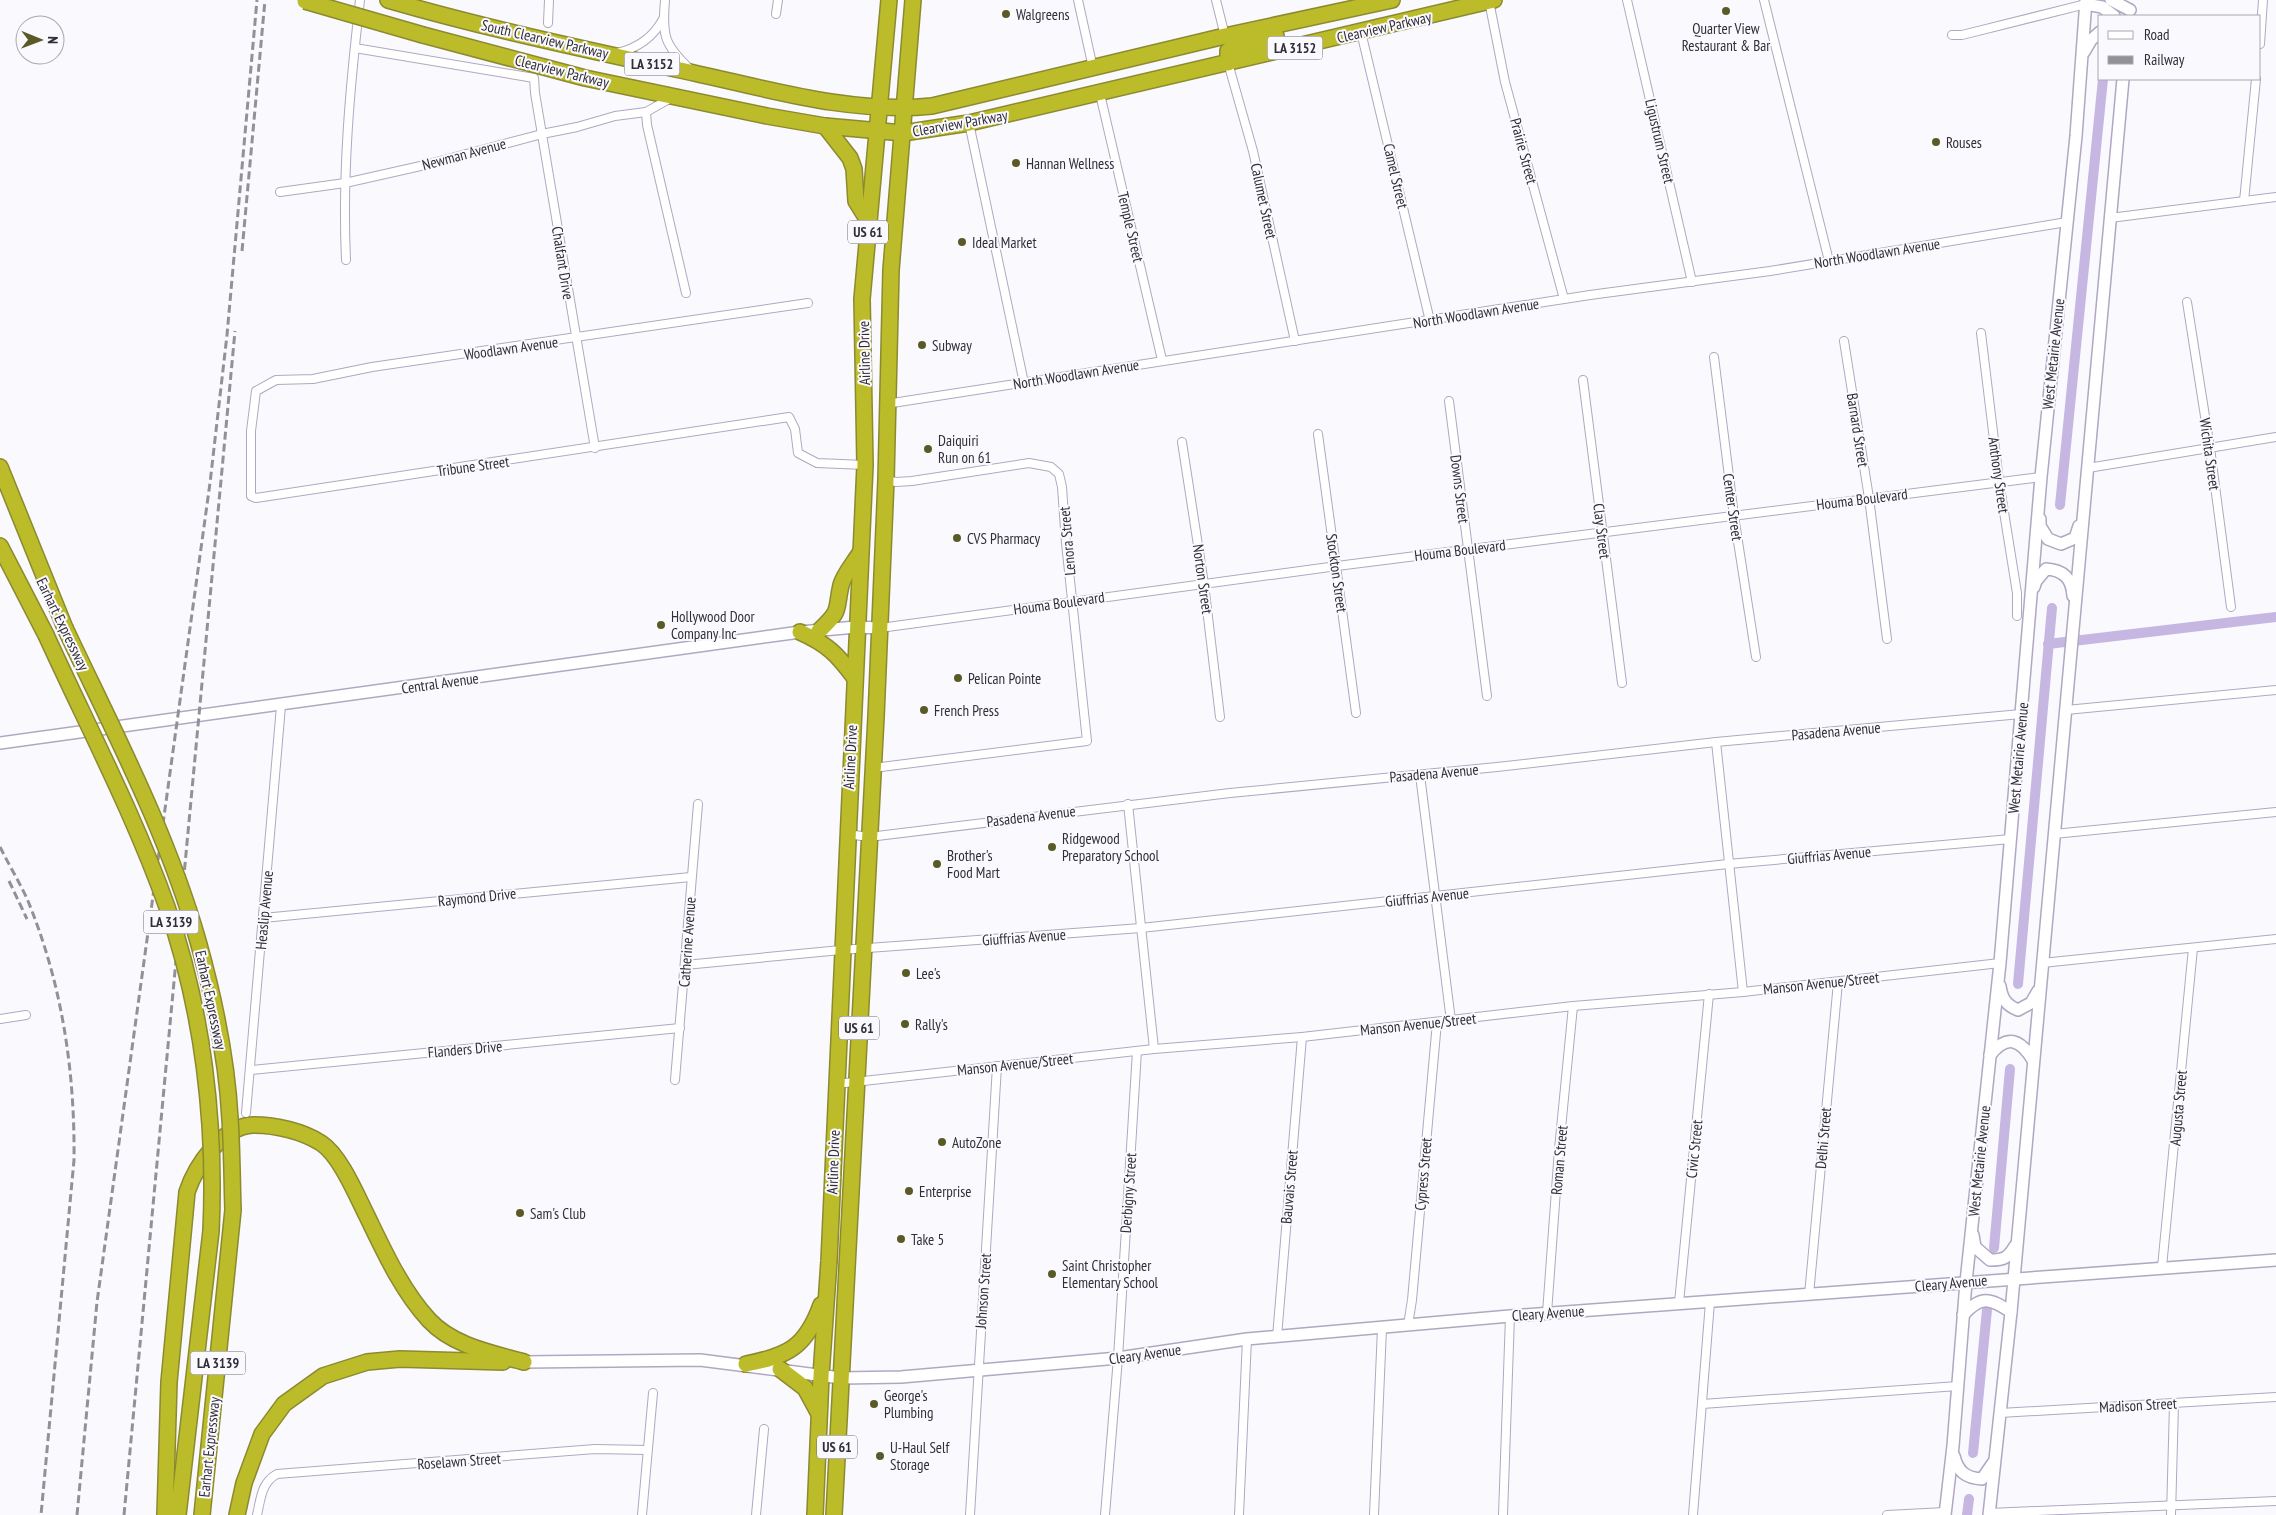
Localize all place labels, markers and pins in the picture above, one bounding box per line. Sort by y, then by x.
place label: Walgreens [1016,5,1070,24]
marker: Quarter View Restaurant & Bar [1720,5,1732,17]
marker: Walgreens [1000,8,1012,20]
place label: Quarter View Restaurant & Bar [1682,19,1771,55]
place label: Rouses [1946,133,1982,152]
marker: Rouses [1930,136,1942,148]
place label: Hannan Wellness [1026,154,1114,173]
marker: Hannan Wellness [1010,157,1022,169]
place label: Ideal Market [972,233,1037,252]
marker: Ideal Market [956,236,968,248]
place label: Subway [932,336,972,355]
marker: Subway [916,339,928,351]
place label: Daiquiri Run on 61 [938,431,991,467]
marker: Daiquiri Run on 61 [922,443,934,455]
place label: CVS Pharmacy [967,529,1040,548]
marker: CVS Pharmacy [951,532,963,544]
place label: Hollywood Door Company Inc [671,607,755,643]
marker: Hollywood Door Company Inc [655,619,667,631]
place label: Pelican Pointe [968,669,1041,688]
marker: Pelican Pointe [952,672,964,684]
place label: French Press [934,701,999,720]
marker: French Press [918,704,930,716]
place label: Ridgewood Preparatory School [1062,829,1160,865]
marker: Ridgewood Preparatory School [1046,841,1058,853]
place label: Brother's Food Mart [947,846,1000,882]
marker: Brother's Food Mart [931,858,943,870]
place label: Lee's [916,964,941,983]
marker: Lee's [900,967,912,979]
place label: Rally's [915,1015,948,1034]
marker: Rally's [899,1018,911,1030]
place label: AutoZone [952,1133,1001,1152]
marker: AutoZone [936,1136,948,1148]
place label: Enterprise [919,1182,972,1201]
marker: Enterprise [903,1185,915,1197]
place label: Sam's Club [530,1204,586,1223]
marker: Sam's Club [514,1207,526,1219]
place label: Take 5 [911,1230,944,1249]
marker: Take 5 [895,1233,907,1245]
place label: Saint Christopher Elementary School [1062,1256,1159,1292]
marker: Saint Christopher Elementary School [1046,1268,1058,1280]
place label: George's Plumbing [884,1386,933,1422]
marker: George's Plumbing [868,1398,880,1410]
place label: U-Haul Self Storage [890,1438,951,1474]
marker: U-Haul Self Storage [874,1450,886,1462]

